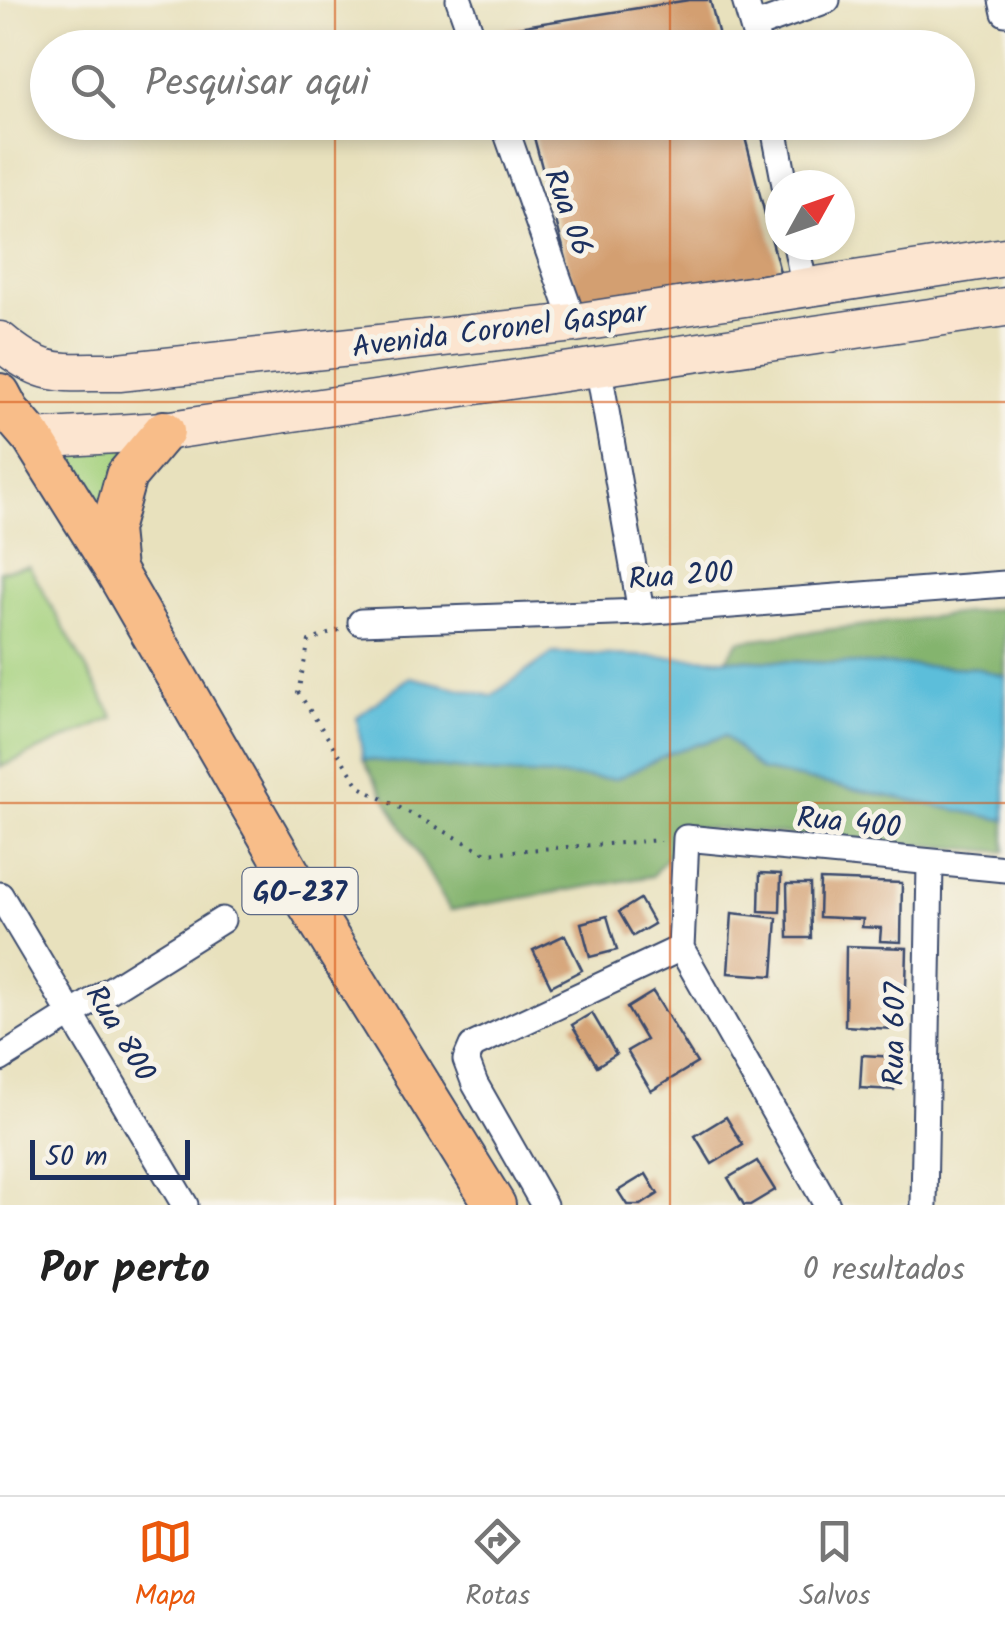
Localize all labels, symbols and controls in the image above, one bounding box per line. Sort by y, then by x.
search box [30,30,975,140]
text: Pesquisar aqui [145,55,369,115]
icon: search [65,58,120,113]
street label: Rua 06 [529,162,605,263]
north arrow [765,170,855,260]
street label: Avenida Coronel Gaspar [349,289,651,373]
street label: Rua 200 [627,549,735,605]
street label: Rua 400 [794,795,903,853]
road number: GO-237 [242,868,358,914]
street label: Rua 800 [71,976,167,1092]
street label: Rua 607 [871,981,921,1086]
scale bar [30,1135,190,1180]
text: 50 m [45,1135,108,1180]
text: Por perto [40,1237,210,1304]
text: 0 resultados [803,1245,965,1296]
tab: Mapa [135,1514,196,1619]
tab: Rotas [465,1514,530,1619]
tab: Salvos [799,1514,870,1619]

